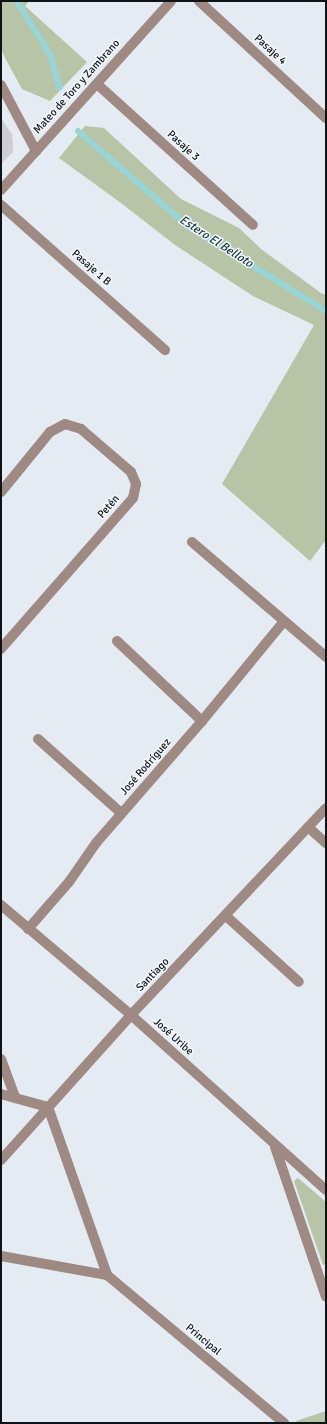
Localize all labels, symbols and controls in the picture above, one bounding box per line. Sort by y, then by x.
street label: Pasaje 4 [251,32,289,68]
street label: Mateo de Toro y Zambrano [31,37,123,137]
street label: Pasaje 3 [164,128,202,164]
water label: Estero El Belloto [177,213,255,271]
street label: Pasaje 1 B [69,247,113,289]
street label: Petén [95,493,123,521]
street label: José Rodríguez [118,736,174,798]
street label: Santiago [134,955,172,995]
street label: José Uribe [150,1016,196,1058]
street label: Principal [183,1321,223,1359]

